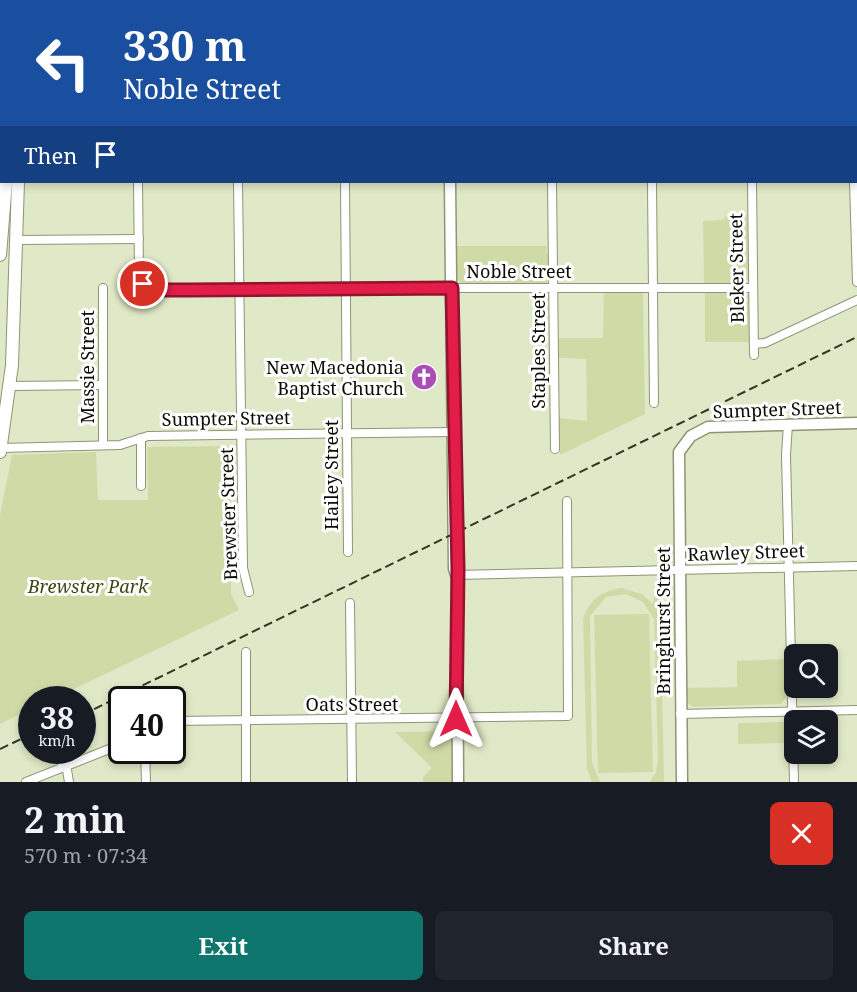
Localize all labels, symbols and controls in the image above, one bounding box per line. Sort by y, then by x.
text: 330 m [123,16,247,73]
icon: left [24,24,102,102]
text: Noble Street [123,70,281,107]
icon: arrive [89,138,122,171]
text: Then [24,140,77,170]
street label: Bleker Street [723,213,749,323]
pin [117,258,168,309]
street label: Noble Street [466,259,572,283]
icon: arrive [126,267,159,300]
street label: Staples Street [526,293,550,409]
street label: Massie Street [75,310,99,424]
place label: New Macedonia Baptist Church [266,355,404,400]
church icon: New Macedonia Baptist Church [409,362,439,392]
street label: Sumpter Street [712,395,842,423]
street label: Sumpter Street [161,405,291,431]
street label: Hailey Street [319,420,343,530]
street label: Brewster Street [214,447,242,581]
street label: Rawley Street [687,538,805,566]
street label: Bringhurst Street [651,547,675,695]
park label: Brewster Park [27,574,149,598]
map controls [784,644,838,764]
button: search [784,644,838,698]
speed limit sign: 40 [108,686,186,764]
position arrow [424,687,488,751]
street label: Oats Street [306,692,398,716]
text: 38 [40,697,74,738]
button: layers [784,710,838,764]
text: km/h [39,730,75,750]
text: 2 min [24,795,126,844]
button: close [770,802,833,865]
text: 570 m · 07:34 [24,842,147,869]
button: Exit [24,911,423,980]
button: Share [435,911,833,980]

